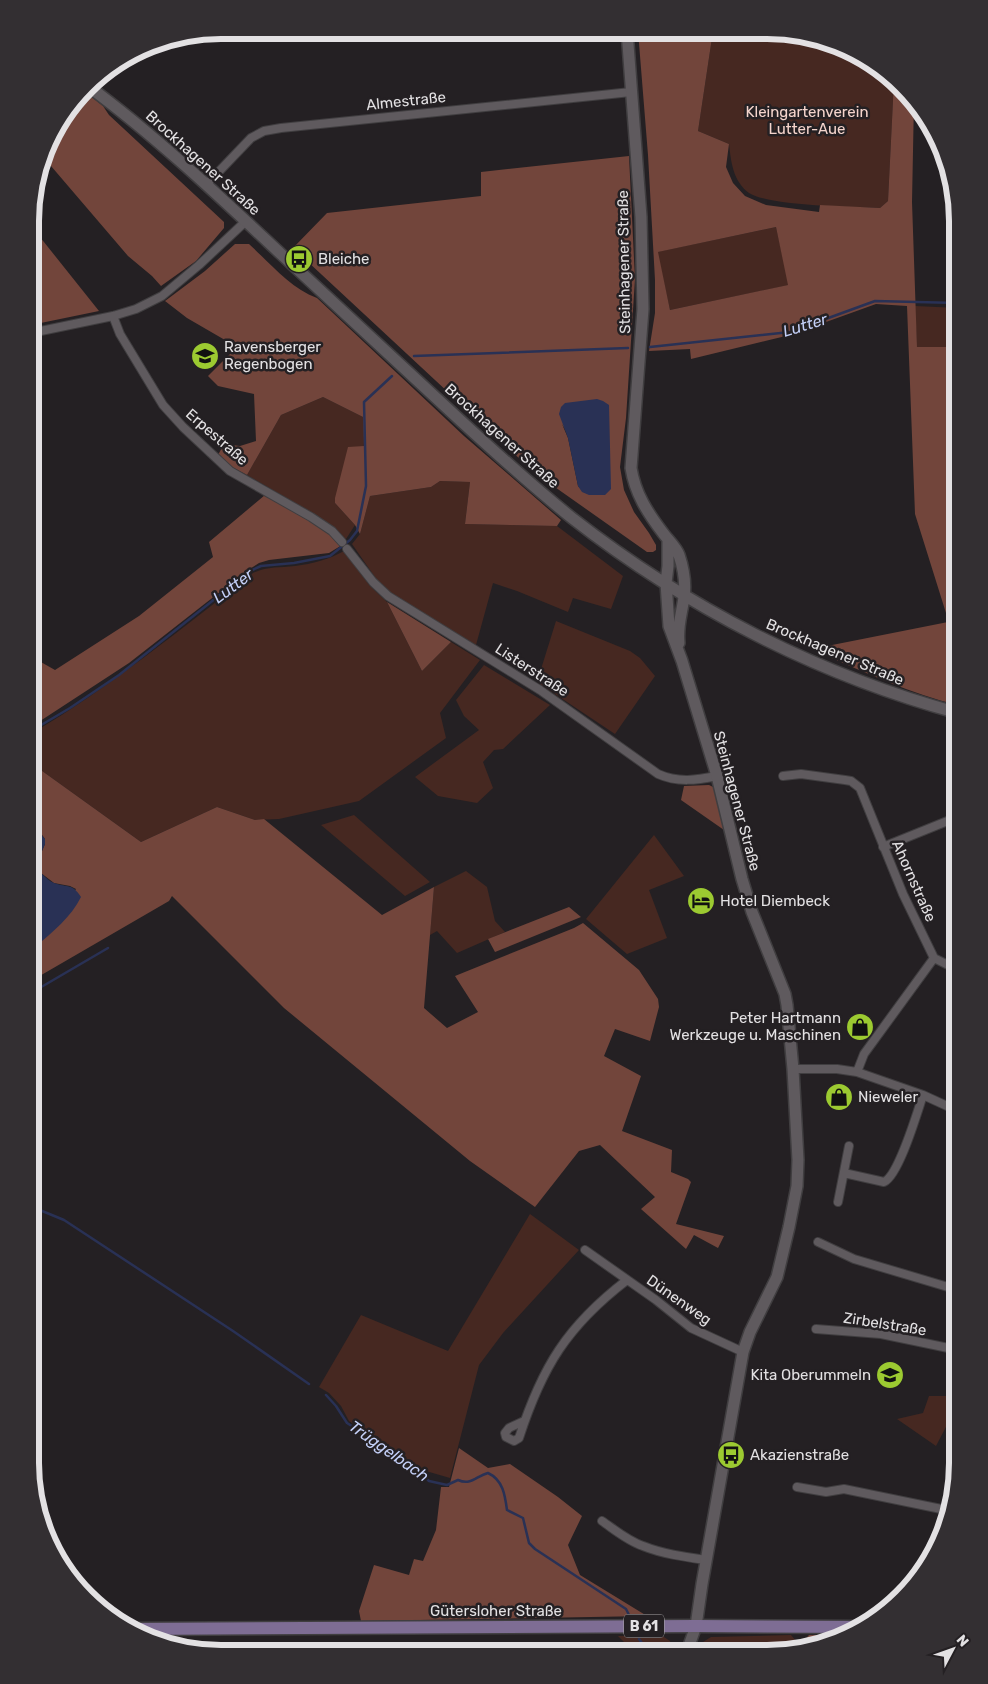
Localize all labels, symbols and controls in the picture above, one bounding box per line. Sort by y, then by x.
street label: Almestraße [365,88,447,114]
park label: Kleingartenverein Lutter-Aue [746,103,868,138]
street label: Brockhagener Straße [142,107,264,219]
street label: Steinhagener Straße [614,190,634,334]
bus stop icon: Bleiche [284,244,314,274]
place label: Bleiche [318,250,370,268]
water label: Lutter [780,309,830,341]
place label: Ravensberger Regenbogen [224,338,321,373]
school or university icon: Ravensberger Regenbogen [190,341,220,371]
street label: Brockhagener Straße [441,380,563,492]
street label: Erpestraße [182,405,252,469]
water label: Lutter [209,564,258,607]
street label: Brockhagener Straße [763,615,907,689]
street label: Listerstraße [492,640,572,700]
street label: Steinhagener Straße [710,729,764,873]
street label: Ahornstraße [888,838,940,924]
hotel icon: Hotel Diembeck [686,886,716,916]
place label: Hotel Diembeck [720,892,830,910]
place label: Peter Hartmann Werkzeuge u. Maschinen [670,1009,841,1044]
shop icon: Peter Hartmann Werkzeuge u. Maschinen [845,1012,875,1042]
shop icon: Nieweler [824,1082,854,1112]
place label: Nieweler [858,1088,919,1106]
street label: Dünenweg [643,1271,715,1329]
street label: Zirbelstraße [842,1309,928,1339]
school or university icon: Kita Oberummeln [875,1360,905,1390]
place label: Kita Oberummeln [751,1366,871,1384]
water label: Trüggelbach [345,1416,433,1486]
bus stop icon: Akazienstraße [716,1440,746,1470]
place label: Akazienstraße [750,1446,849,1464]
street label: Gütersloher Straße [430,1602,562,1620]
road number: B 61 [624,1614,664,1638]
north arrow [928,1624,978,1674]
text: N [953,1631,972,1650]

